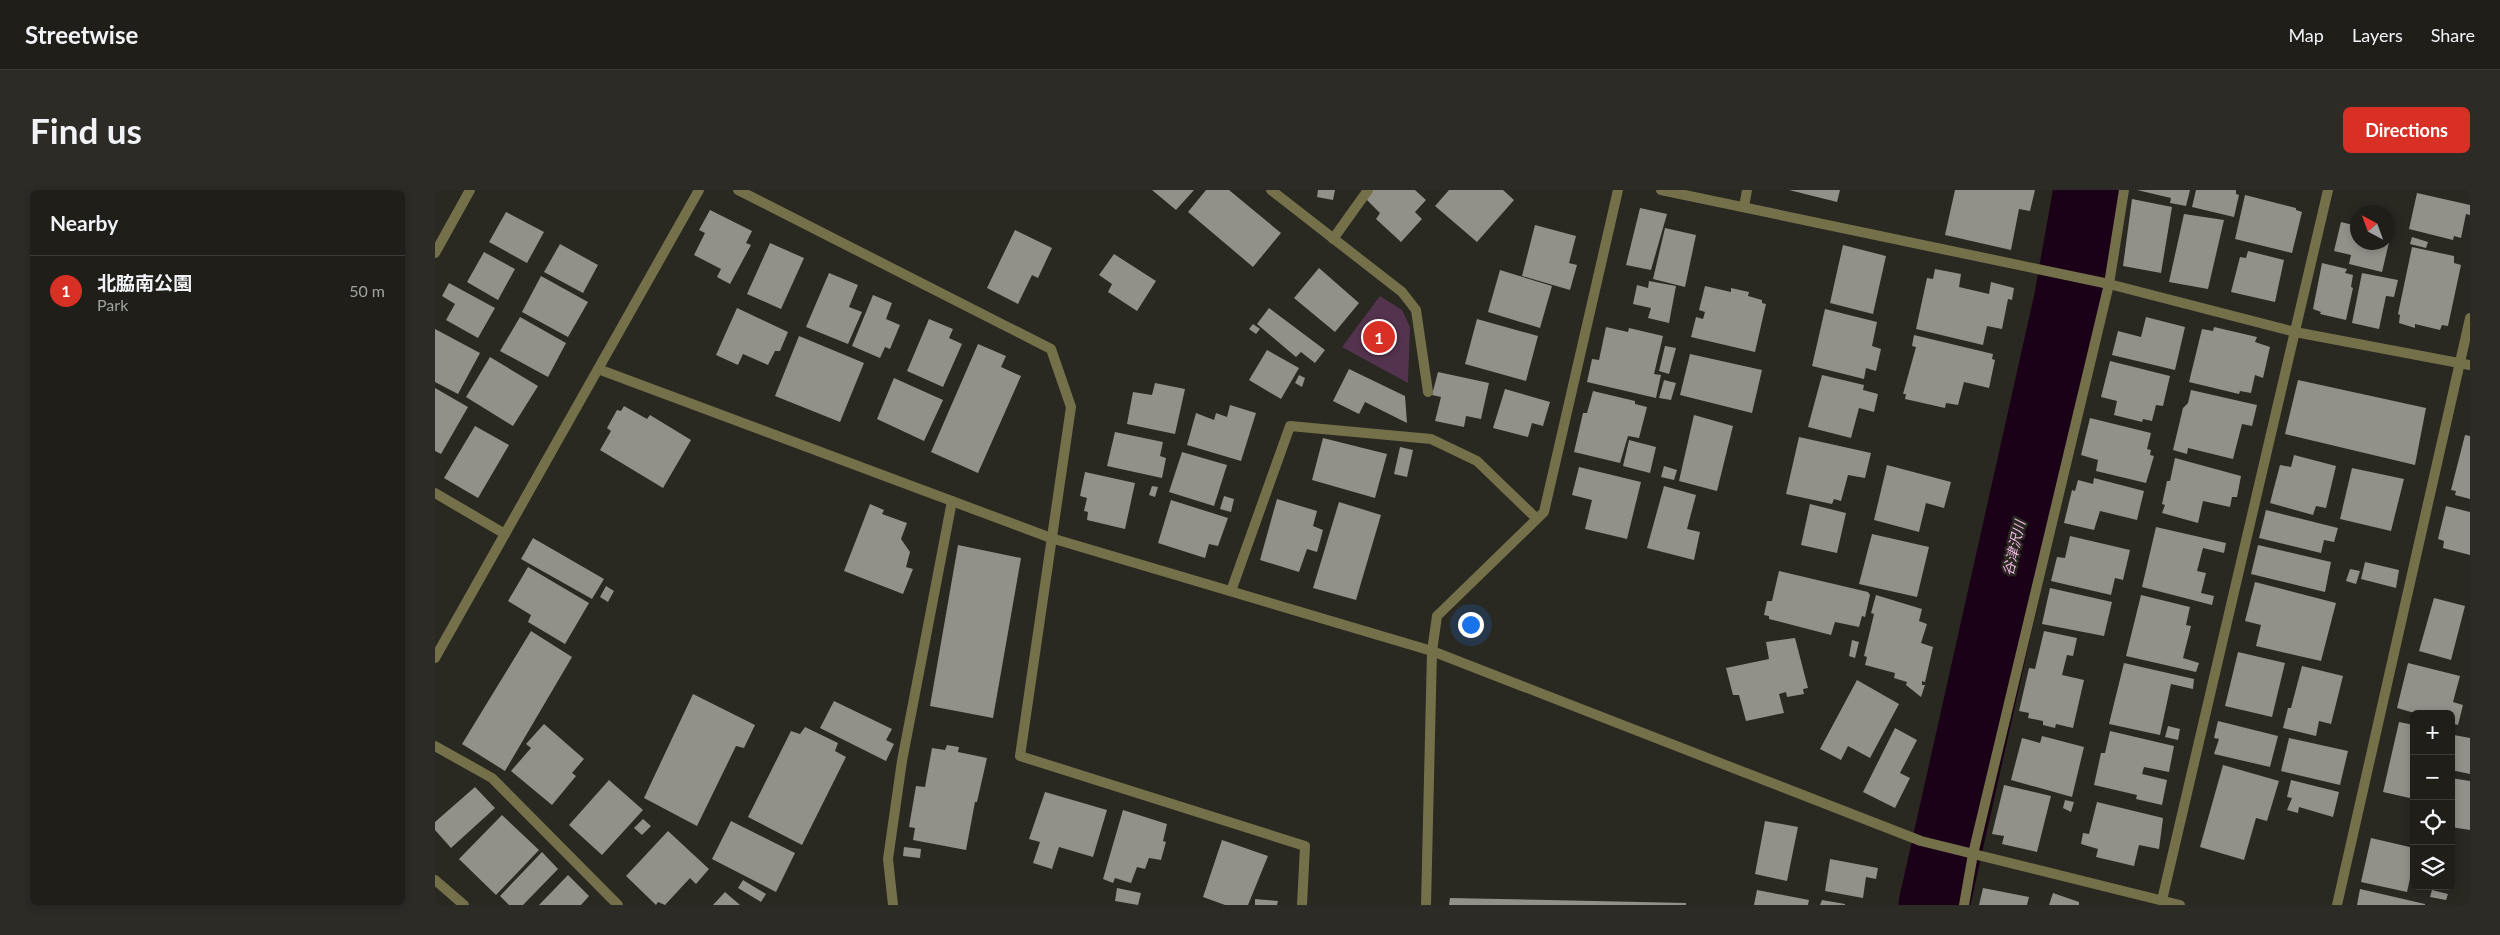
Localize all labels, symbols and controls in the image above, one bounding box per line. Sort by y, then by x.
text: Streetwise [25,20,138,49]
text: Map [2288,24,2324,46]
text: Layers [2352,24,2403,46]
text: Share [2431,24,2475,46]
button: Directions [2343,107,2470,153]
text: Find us [30,109,142,151]
north arrow [2350,205,2395,250]
text: Nearby [50,210,118,235]
text: 北脇南公園 [97,271,192,294]
text: 1 [61,281,71,300]
text: 50 m [349,281,385,300]
text: Park [97,295,128,314]
pin: 1 [1363,318,1395,356]
water label: 谷津沢川 [1999,517,2029,577]
your location [1458,612,1484,638]
map controls [2410,710,2455,890]
button: + [2410,710,2455,755]
button: − [2410,755,2455,800]
button: locate [2410,800,2455,845]
button: layers [2410,845,2455,890]

